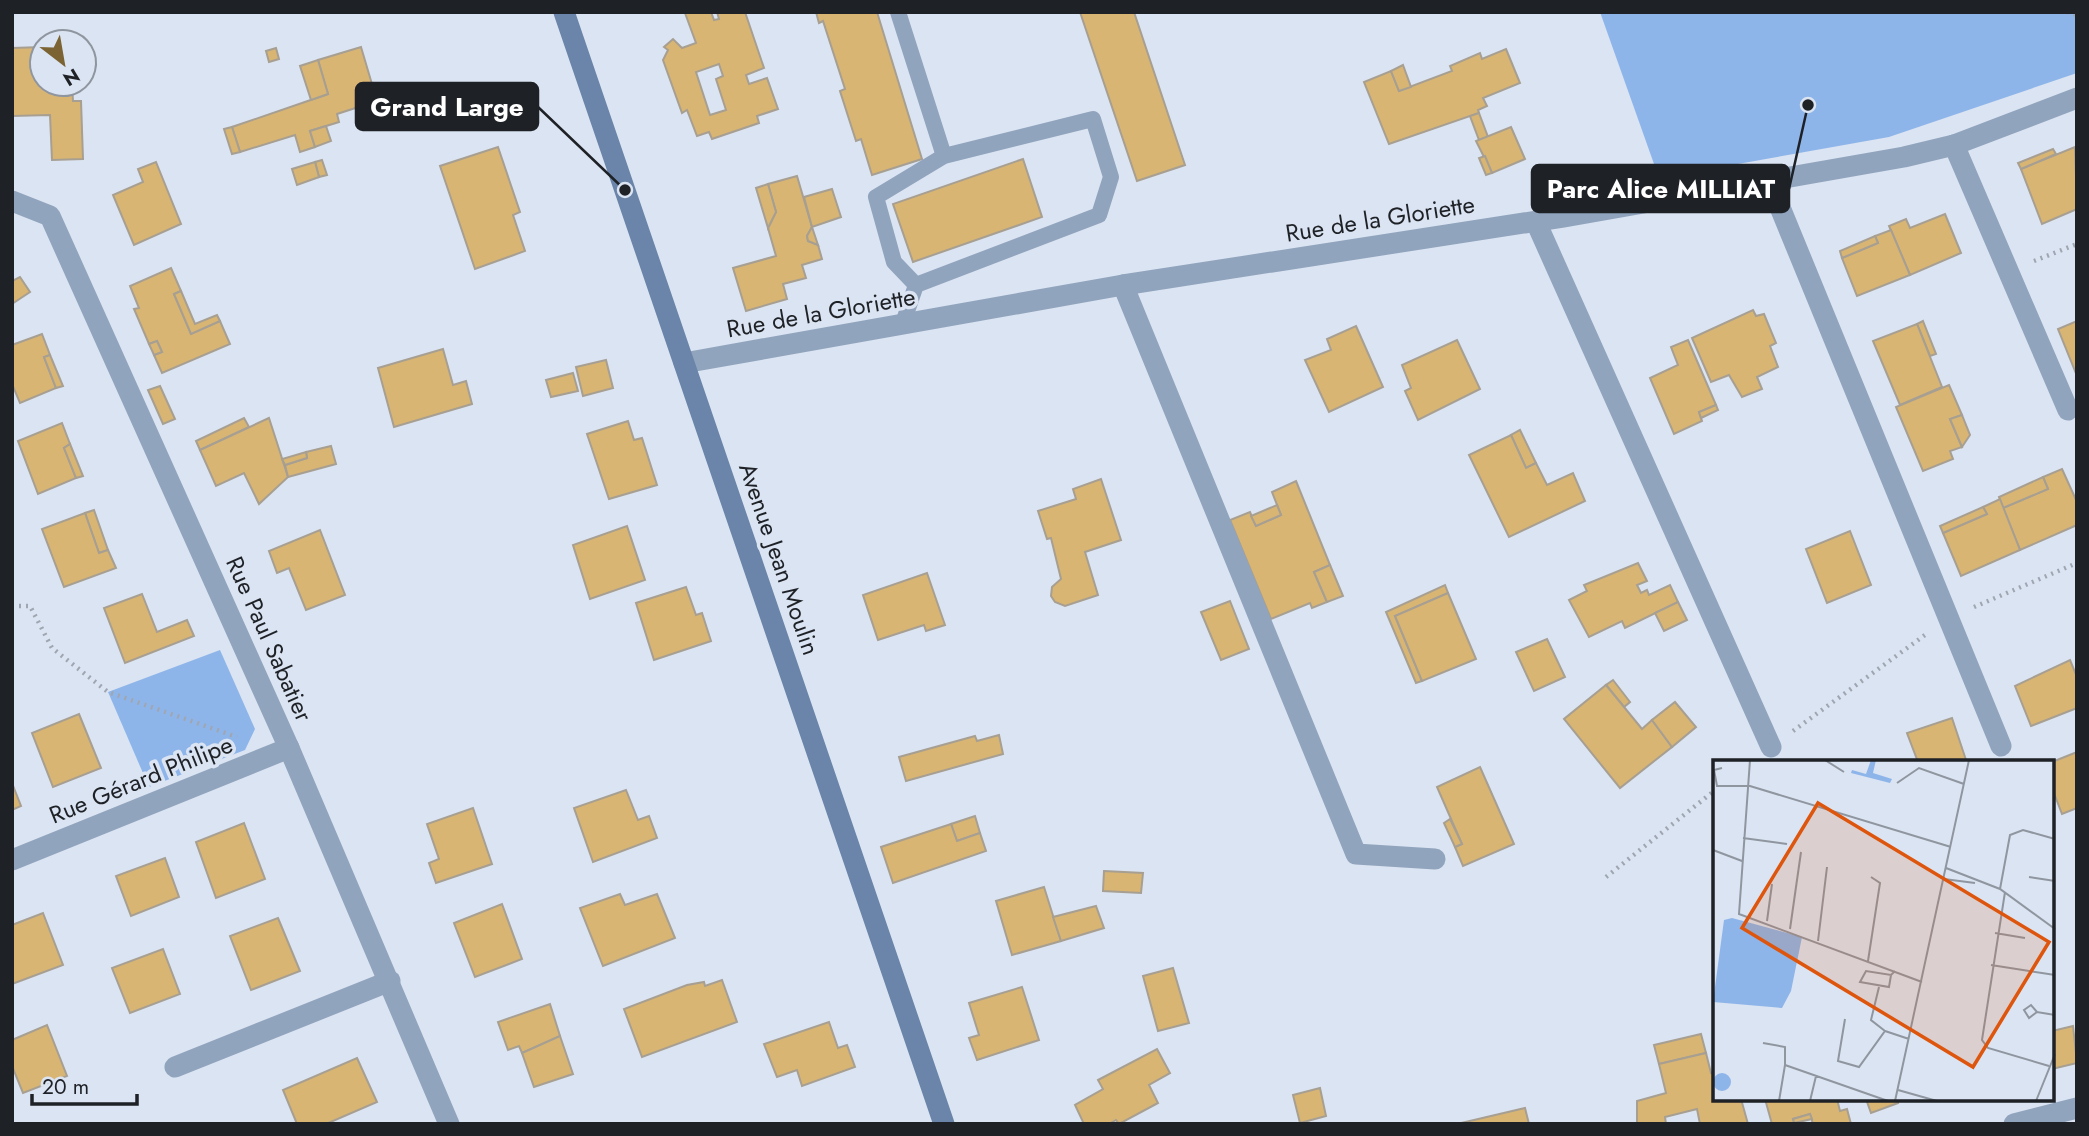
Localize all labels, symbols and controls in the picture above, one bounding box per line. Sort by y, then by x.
north arrow [28,28,98,98]
text: N [58,62,85,93]
callout: Grand Large [356,83,538,130]
text: Grand Large [370,88,524,126]
callout: Parc Alice MILLIAT [1532,165,1789,212]
text: Parc Alice MILLIAT [1547,170,1776,208]
street label: Rue de la Gloriette [1283,186,1477,251]
street label: Rue de la Gloriette [724,279,918,346]
street label: Avenue Jean Moulin [730,458,829,660]
street label: Rue Paul Sabatier [217,551,322,728]
street label: Rue Gérard Philipe [44,727,238,832]
inset map [1713,760,2054,1101]
scale bar [32,1062,136,1106]
text: 20 m [42,1072,89,1102]

